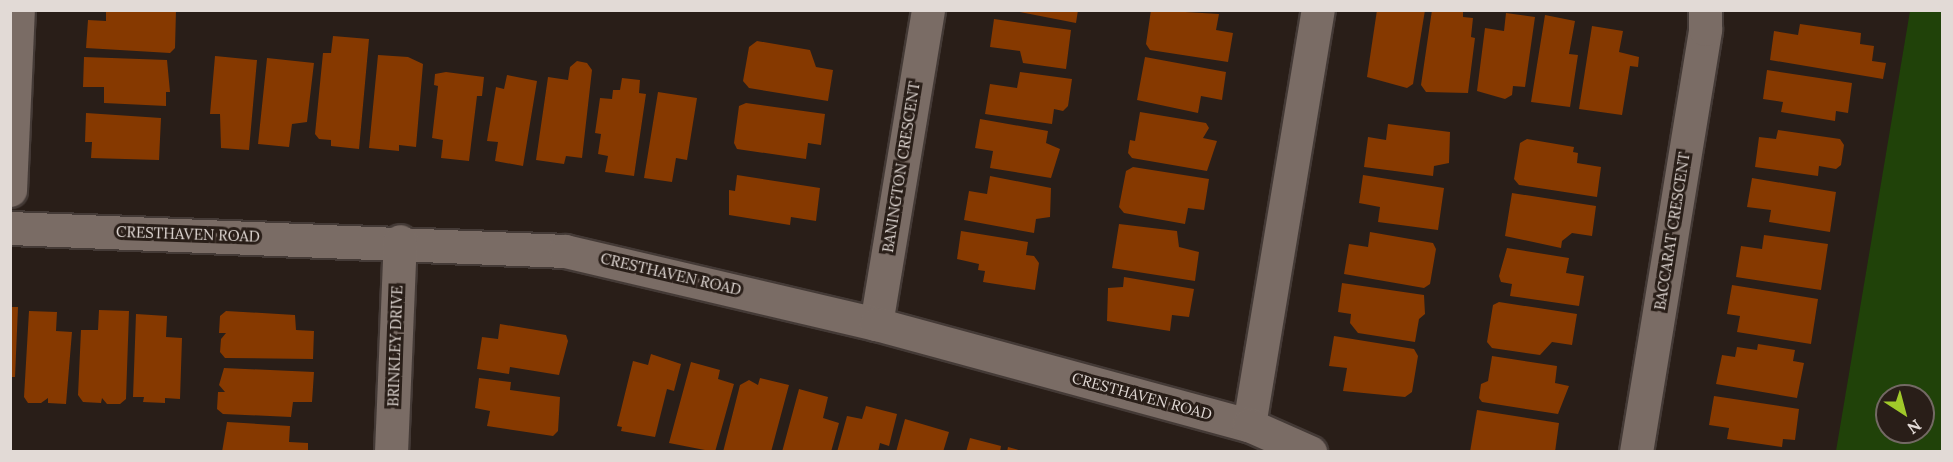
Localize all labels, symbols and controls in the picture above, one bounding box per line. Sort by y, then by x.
street label: BANINGTON CRESCENT [879,80,923,254]
street label: BACCARAT CRESCENT [1651,151,1693,311]
street label: CRESTHAVEN ROAD [116,222,260,246]
street label: CRESTHAVEN ROAD [599,249,743,299]
street label: BRINKLEY DRIVE [384,285,406,407]
street label: CRESTHAVEN ROAD [1070,369,1214,423]
north arrow [1875,384,1935,444]
text: N [1904,415,1925,439]

